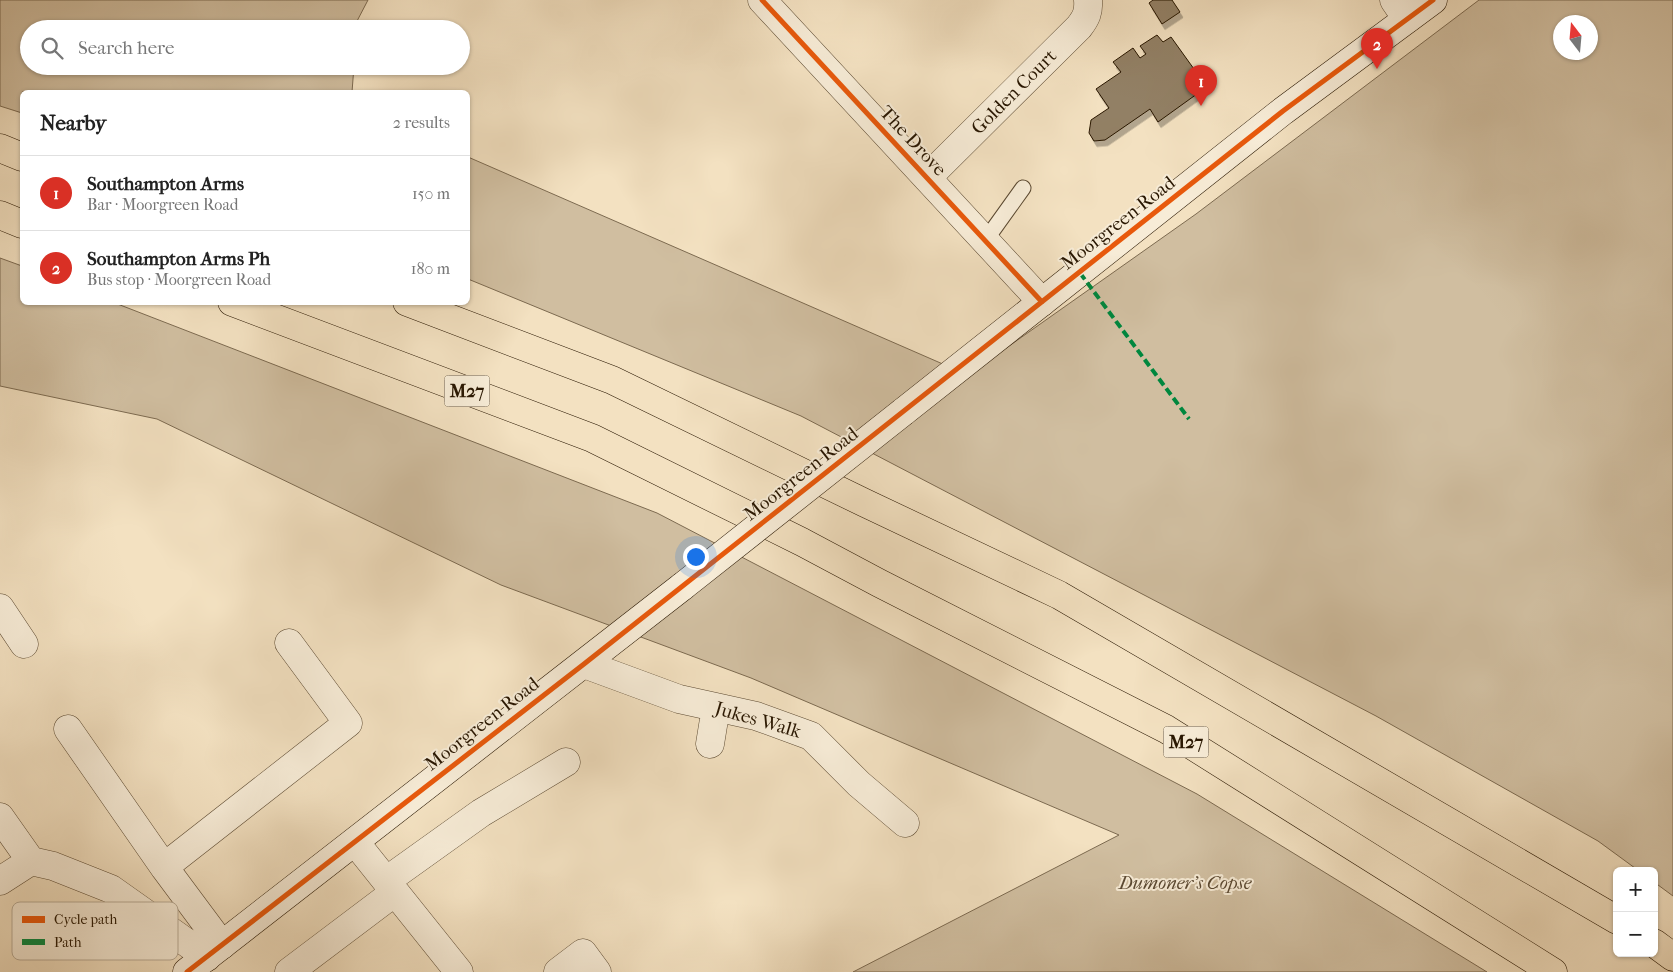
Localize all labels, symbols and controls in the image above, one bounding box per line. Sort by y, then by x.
north arrow [1553,15,1598,60]
search box [20,20,470,75]
pin: 2 [1361,28,1393,69]
icon: search [38,34,66,62]
text: Search here [78,37,174,59]
street label: Golden Court [967,45,1061,139]
pin: 1 [1185,65,1217,106]
street label: The Drove [875,101,951,181]
text: Nearby [40,111,106,135]
text: 2 results [393,113,450,132]
street label: Moorgreen Road [1057,171,1180,274]
text: Southampton Arms [87,173,244,195]
text: 1 [53,184,59,203]
text: 150 m [412,184,450,203]
text: Bar · Moorgreen Road [87,195,239,214]
text: Southampton Arms Ph [87,248,270,270]
text: 2 [52,259,60,278]
text: 180 m [411,259,450,278]
text: Bus stop · Moorgreen Road [87,270,271,289]
road number: M27 [444,376,490,406]
street label: Moorgreen Road [740,422,863,525]
your location [683,544,709,570]
street label: Moorgreen Road [421,672,544,775]
street label: Jukes Walk [710,697,804,743]
road number: M27 [1164,726,1208,758]
map controls [1613,867,1658,957]
button: + [1613,867,1658,912]
park label: Dumoner's Copse [1117,872,1253,894]
legend [12,902,178,960]
text: Cycle path [54,911,118,928]
button: − [1613,912,1658,957]
text: Path [54,934,82,951]

